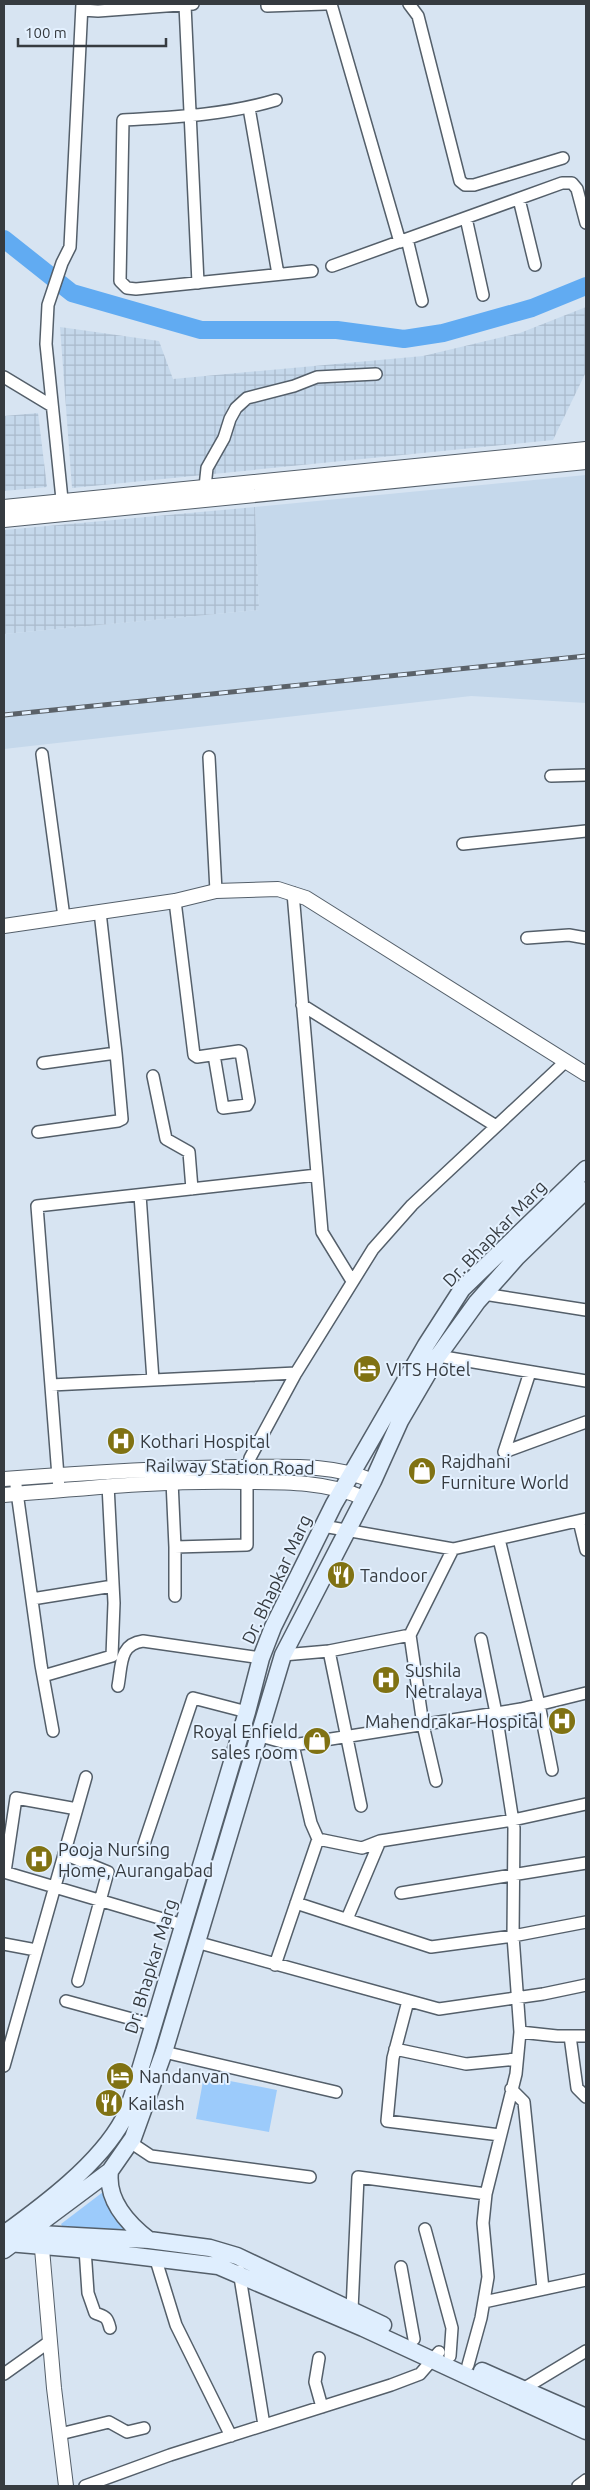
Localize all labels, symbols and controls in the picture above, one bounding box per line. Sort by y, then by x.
scale bar [18,15,165,47]
text: 100 m [25,24,67,41]
street label: Dr. Bhapkar Marg [438,1176,550,1290]
hotel icon: VITS Hotel [352,1354,382,1384]
place label: VITS Hotel [386,1359,471,1379]
hospital icon: Kothari Hospital [106,1426,136,1456]
place label: Kothari Hospital [140,1431,270,1451]
place label: Rajdhani Furniture World [441,1451,569,1492]
street label: Railway Station Road [145,1455,315,1477]
shop icon: Rajdhani Furniture World [407,1456,437,1486]
street label: Dr. Bhapkar Marg [237,1511,315,1647]
restaurant icon: Tandoor [326,1560,356,1590]
place label: Tandoor [360,1565,427,1585]
place label: Sushila Netralaya [405,1660,483,1701]
hospital icon: Sushila Netralaya [371,1665,401,1695]
hospital icon: Mahendrakar Hospital [547,1706,577,1736]
place label: Mahendrakar Hospital [365,1711,543,1731]
place label: Royal Enfield sales room [193,1721,298,1762]
shop icon: Royal Enfield sales room [302,1726,332,1756]
place label: Pooja Nursing Home, Aurangabad [58,1839,213,1880]
hospital icon: Pooja Nursing Home, Aurangabad [24,1844,54,1874]
street label: Dr. Bhapkar Marg [120,1896,180,2036]
hotel icon: Nandanvan [105,2061,135,2091]
place label: Nandanvan [139,2066,230,2086]
restaurant icon: Kailash [94,2088,124,2118]
place label: Kailash [128,2093,185,2113]

